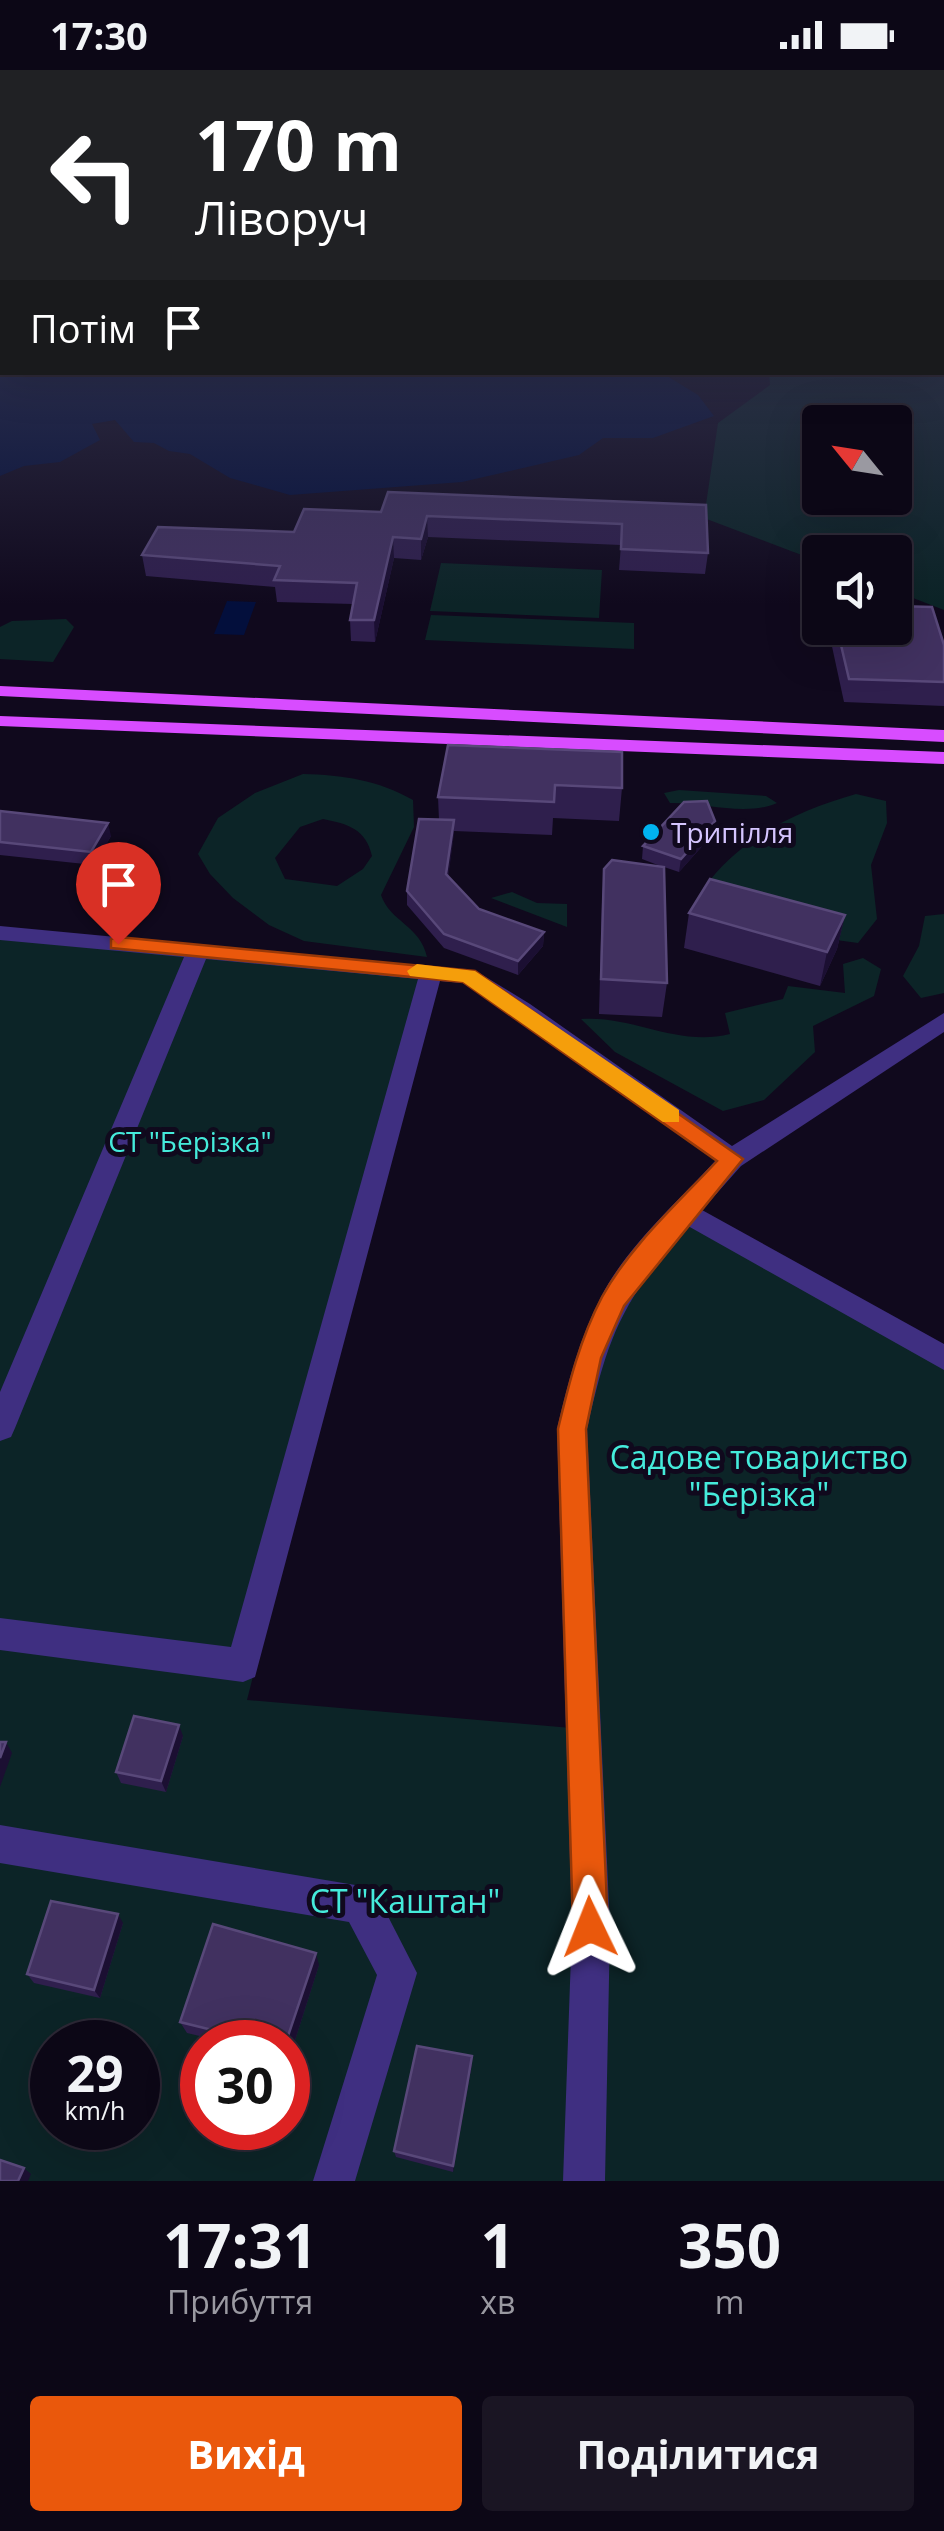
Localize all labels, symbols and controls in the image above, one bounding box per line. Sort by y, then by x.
text: 17:30 [50,9,148,61]
text: 170 m [195,96,402,192]
icon: left [30,110,160,240]
text: Ліворуч [195,187,368,248]
icon: arrive [156,300,211,355]
text: Потім [30,302,136,354]
north arrow [802,405,912,515]
map controls [802,405,912,645]
button: sound [802,535,912,645]
place label: Трипілля [671,813,793,851]
marker: Трипілля [640,821,662,843]
pin [76,842,161,945]
icon: arrive [91,857,146,912]
park label: СТ "Берізка" [108,1122,272,1160]
park label: Садове товариство "Берізка" [610,1435,908,1515]
position arrow [538,1875,642,1979]
park label: СТ "Каштан" [310,1879,500,1922]
speed limit sign: 30 [180,2020,310,2150]
text: 29 [66,2039,124,2107]
text: km/h [65,2093,125,2127]
text: 17:31 [163,2204,317,2286]
text: 1 [481,2204,515,2286]
text: 350 [678,2204,781,2286]
text: Прибуття [167,2280,313,2323]
text: хв [480,2280,515,2323]
text: m [715,2280,744,2323]
button: Вихід [30,2396,462,2511]
button: Поділитися [482,2396,914,2511]

